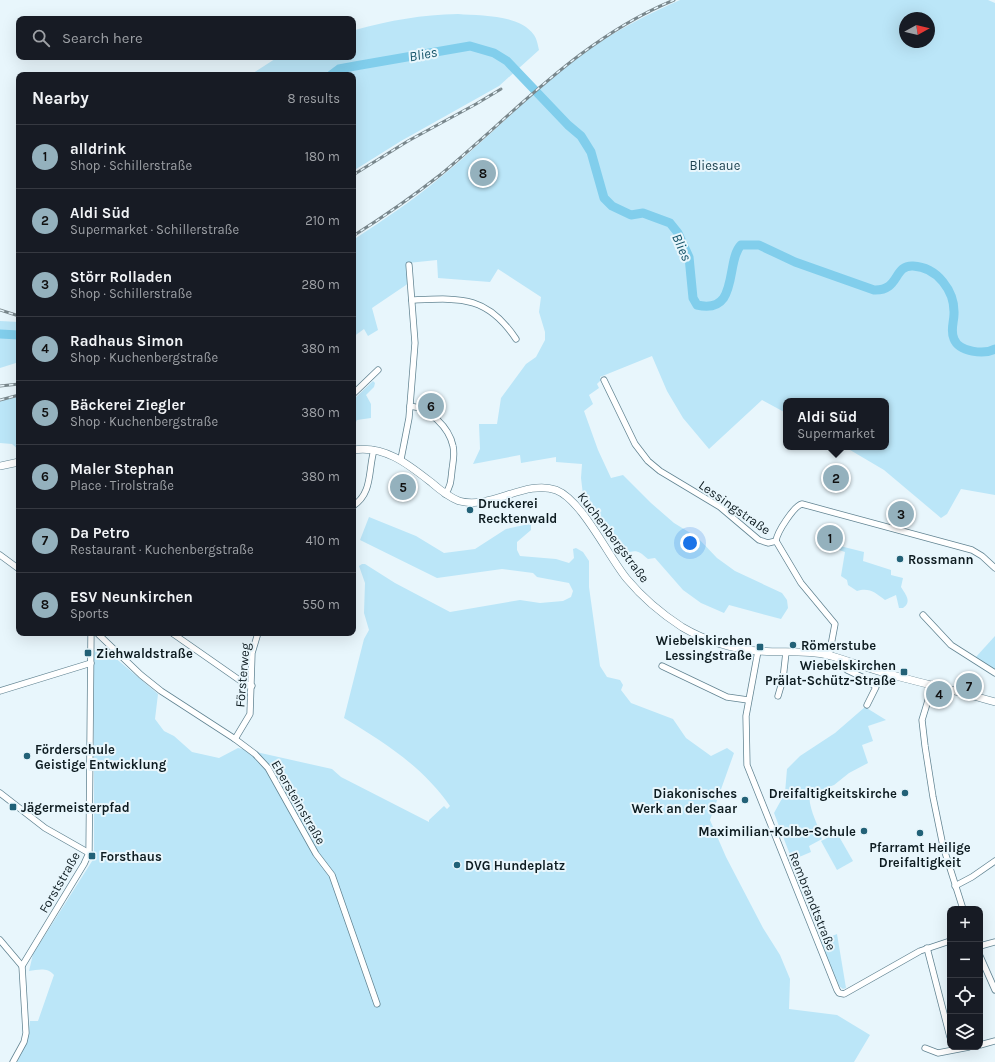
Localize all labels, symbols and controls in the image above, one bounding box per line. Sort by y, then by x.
north arrow [899,12,935,48]
search box [16,16,356,60]
icon: search [30,27,52,49]
text: Search here [62,29,143,47]
water label: Blies [408,44,439,65]
text: Nearby [32,88,89,108]
text: 8 results [287,91,340,106]
text: alldrink [70,140,126,158]
text: 1 [43,149,47,164]
text: 180 m [305,149,340,164]
text: Shop · Schillerstraße [70,158,192,173]
pin: 8 [470,158,496,188]
park label: Bliesaue [690,158,741,173]
text: Aldi Süd [70,204,130,222]
text: 2 [41,213,49,228]
text: 210 m [305,213,340,228]
text: Supermarket · Schillerstraße [70,222,239,237]
water label: Blies [668,231,695,264]
text: Störr Rolladen [70,268,172,286]
text: 3 [41,277,49,292]
text: 280 m [302,277,340,292]
text: Shop · Schillerstraße [70,286,192,301]
text: Radhaus Simon [70,332,183,350]
text: 4 [41,341,49,356]
text: 380 m [301,341,340,356]
text: Shop · Kuchenbergstraße [70,350,218,365]
pin: 6 [418,391,444,421]
text: Bäckerei Ziegler [70,396,185,414]
popup [783,398,889,450]
text: 5 [41,405,49,420]
text: 380 m [301,405,340,420]
text: Aldi Süd [797,408,857,426]
text: Shop · Kuchenbergstraße [70,414,218,429]
text: Supermarket [797,426,875,441]
text: Maler Stephan [70,460,174,478]
pin: 2 [823,463,849,493]
text: 6 [41,469,49,484]
text: 380 m [301,469,340,484]
pin: 5 [390,472,416,502]
street label: Lessingstraße [696,477,774,538]
text: Place · Tirolstraße [70,478,174,493]
street label: Kuchenbergstraße [575,489,653,586]
place label: Druckerei Recktenwald [478,496,557,526]
pin: 3 [888,499,914,529]
marker: Druckerei Recktenwald [465,505,475,515]
pin: 1 [817,523,843,553]
text: Da Petro [70,524,130,542]
text: 7 [42,533,48,548]
text: 410 m [305,533,340,548]
your location [680,533,700,553]
text: Restaurant · Kuchenbergstraße [70,542,254,557]
place label: Rossmann [908,552,974,567]
marker: Rossmann [895,554,905,564]
text: ESV Neunkirchen [70,588,193,606]
text: 8 [41,597,49,612]
text: 550 m [302,597,340,612]
text: Sports [70,606,109,621]
place label: Wiebelskirchen Lessingstraße [656,633,752,663]
place label: Römerstube [801,638,876,653]
marker: Römerstube [788,640,798,650]
street label: Försterweg [232,641,253,708]
marker: Wiebelskirchen Lessingstraße [755,642,765,652]
place label: Ziehwaldstraße [96,646,193,661]
marker: Ziehwaldstraße [83,648,93,658]
place label: Wiebelskirchen Prälat-Schütz-Straße [765,658,896,688]
marker: Wiebelskirchen Prälat-Schütz-Straße [899,667,909,677]
pin: 7 [956,671,982,701]
pin: 4 [926,679,952,709]
place label: Förderschule Geistige Entwicklung [35,742,167,772]
marker: Förderschule Geistige Entwicklung [22,751,32,761]
street label: Ebersteinstraße [268,757,329,847]
place label: Diakonisches Werk an der Saar [631,786,738,816]
place label: Dreifaltigkeitskirche [769,786,897,801]
marker: Dreifaltigkeitskirche [900,788,910,798]
marker: Diakonisches Werk an der Saar [740,795,750,805]
place label: Jägermeisterpfad [21,800,130,815]
marker: Jägermeisterpfad [8,802,18,812]
place label: Maximilian-Kolbe-Schule [698,824,856,839]
marker: Maximilian-Kolbe-Schule [859,826,869,836]
marker: Pfarramt Heilige Dreifaltigkeit [915,828,925,838]
place label: Pfarramt Heilige Dreifaltigkeit [869,840,971,870]
street label: Forststraße [36,849,83,916]
place label: Forsthaus [100,849,162,864]
street label: Rembrandtstraße [786,850,839,953]
marker: Forsthaus [87,851,97,861]
place label: DVG Hundeplatz [465,858,565,873]
marker: DVG Hundeplatz [452,860,462,870]
map controls [947,906,983,1050]
button: + [947,906,983,942]
button: − [947,942,983,978]
button: locate [947,978,983,1014]
button: layers [947,1014,983,1050]

